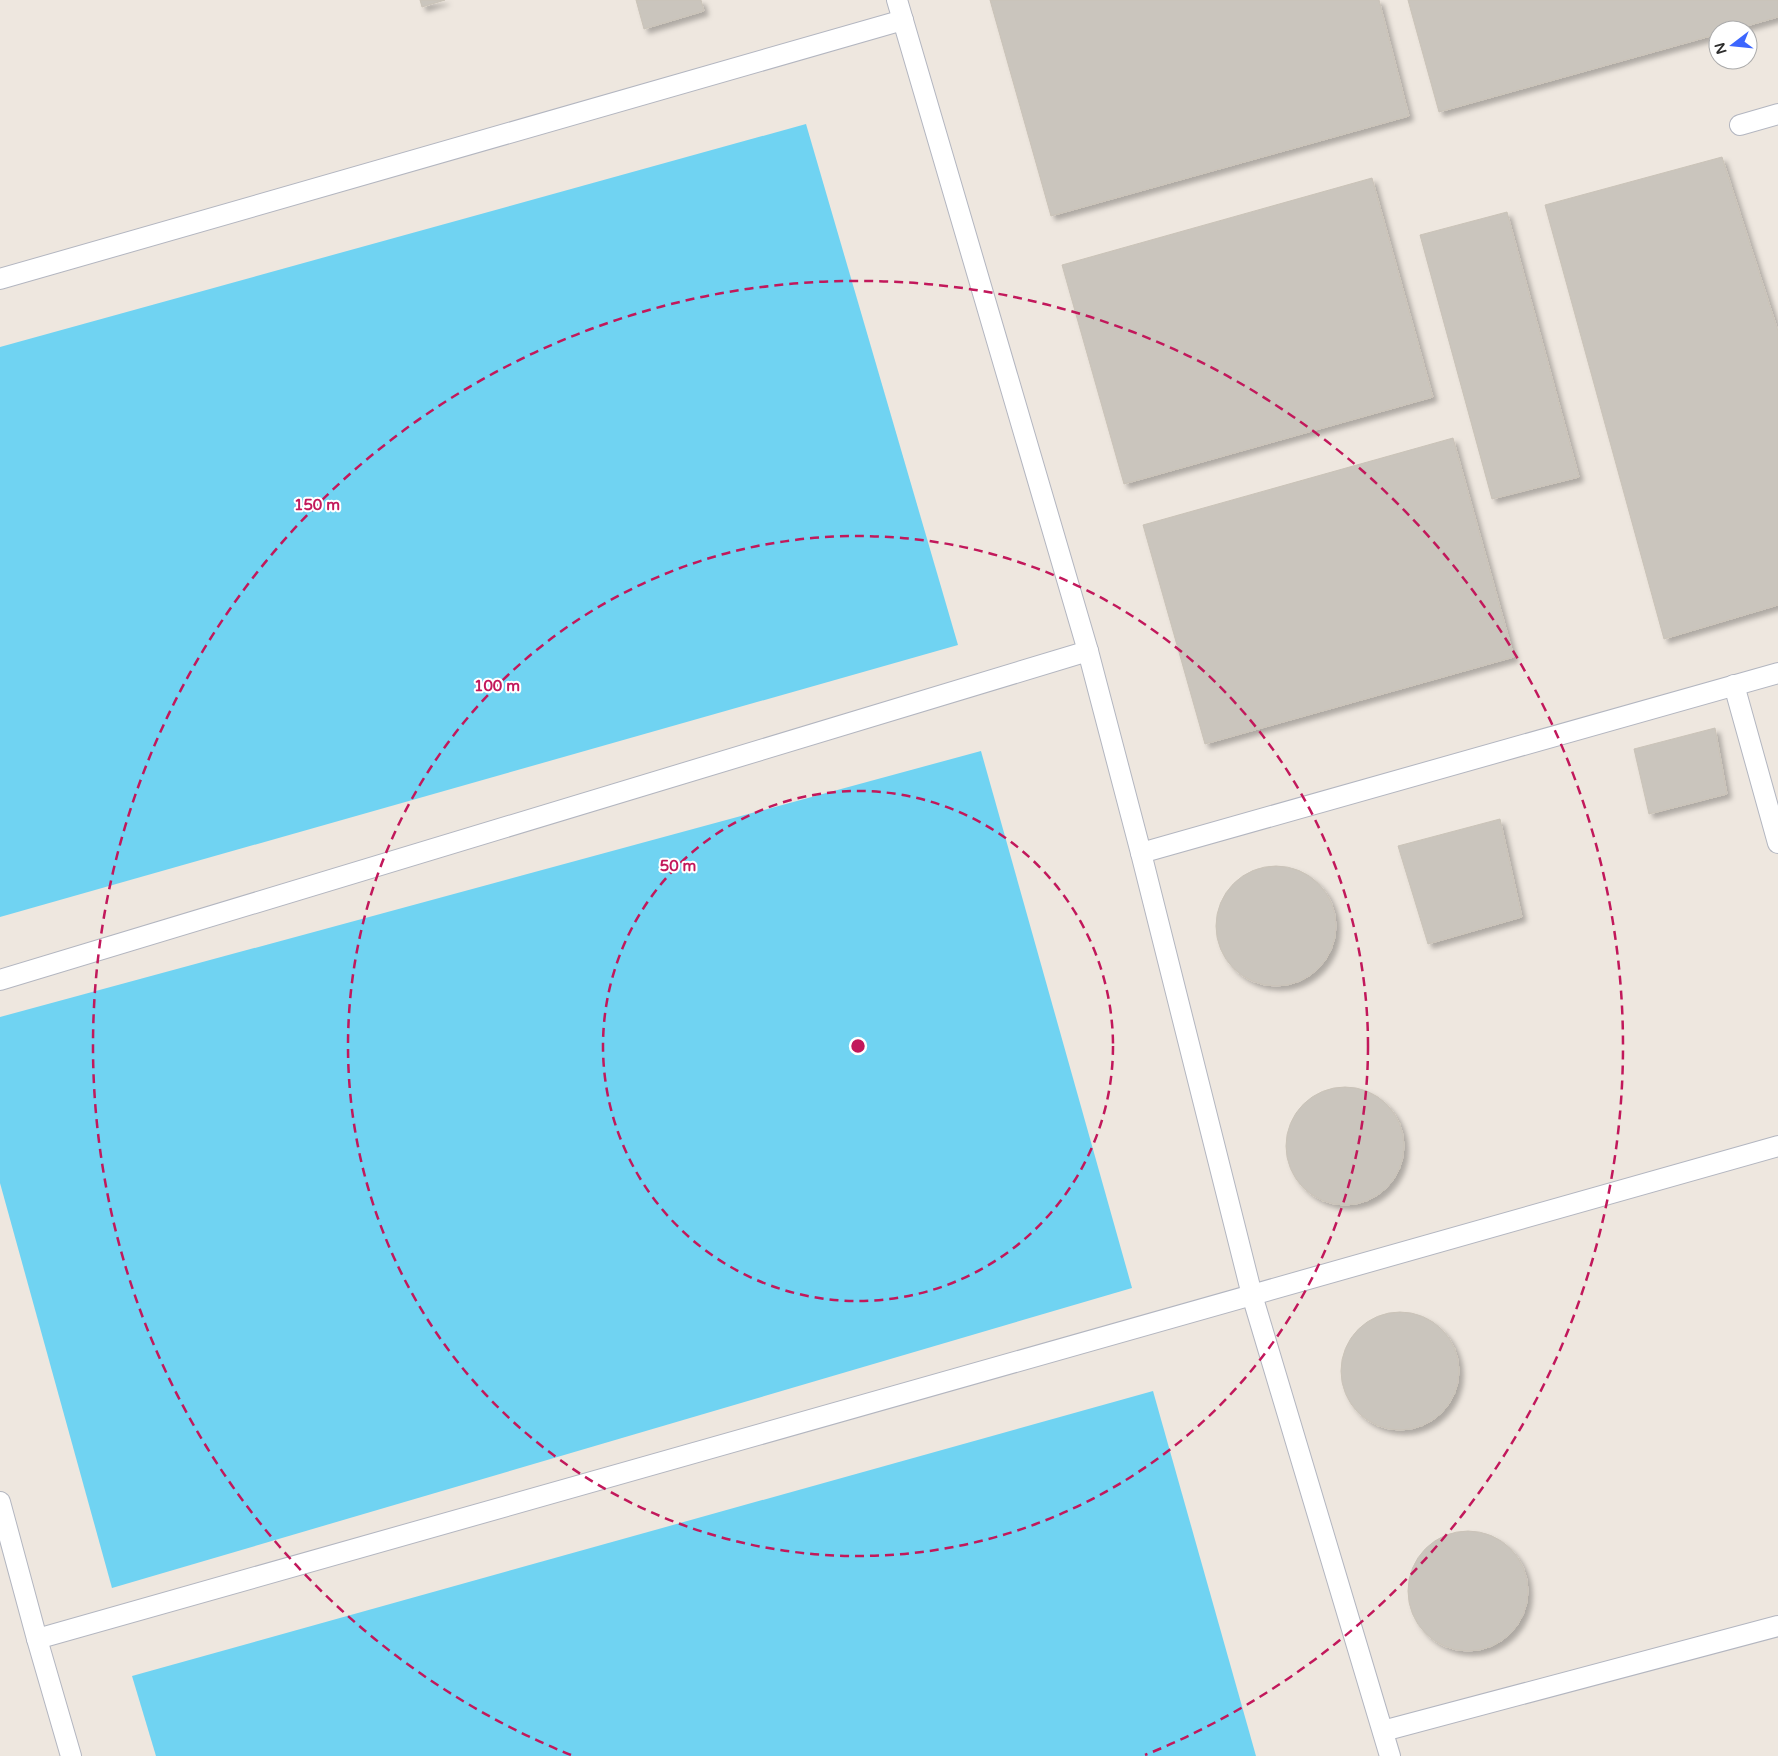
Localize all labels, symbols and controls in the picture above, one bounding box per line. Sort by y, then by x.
north arrow [1708,20,1758,70]
text: N [1711,41,1731,56]
text: 150 m [294,496,340,514]
text: 100 m [474,677,520,695]
text: 50 m [660,857,696,875]
centre of rings [849,1037,867,1055]

